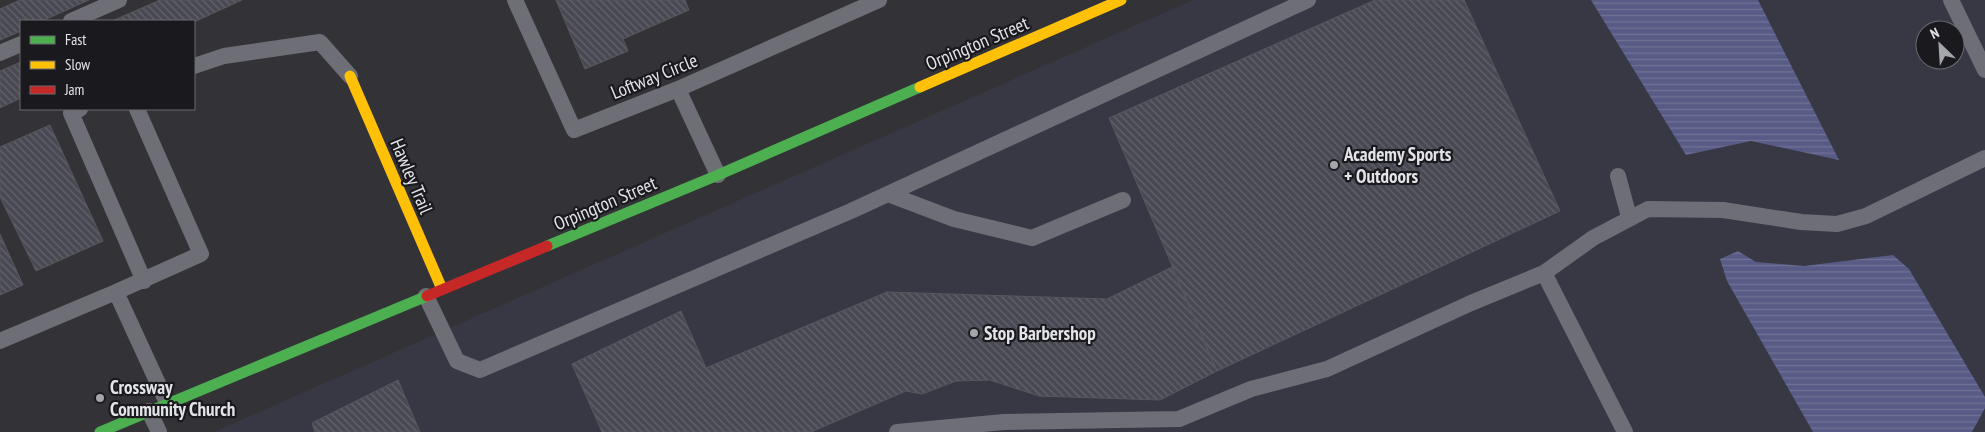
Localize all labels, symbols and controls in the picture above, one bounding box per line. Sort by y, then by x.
street label: Orpington Street [922,10,1033,75]
legend [20,20,195,110]
north arrow [1915,20,1965,70]
text: N [1927,23,1942,43]
text: Fast [65,30,86,49]
street label: Loftway Circle [607,48,701,104]
text: Slow [65,55,90,74]
text: Jam [64,80,84,99]
street label: Hawley Trail [385,135,439,218]
place label: Academy Sports + Outdoors [1343,142,1452,188]
marker: Academy Sports + Outdoors [1328,159,1340,171]
street label: Orpington Street [550,170,661,235]
place label: Stop Barbershop [984,321,1096,345]
marker: Stop Barbershop [968,327,980,339]
place label: Crossway Community Church [110,375,235,421]
marker: Crossway Community Church [94,392,106,404]

